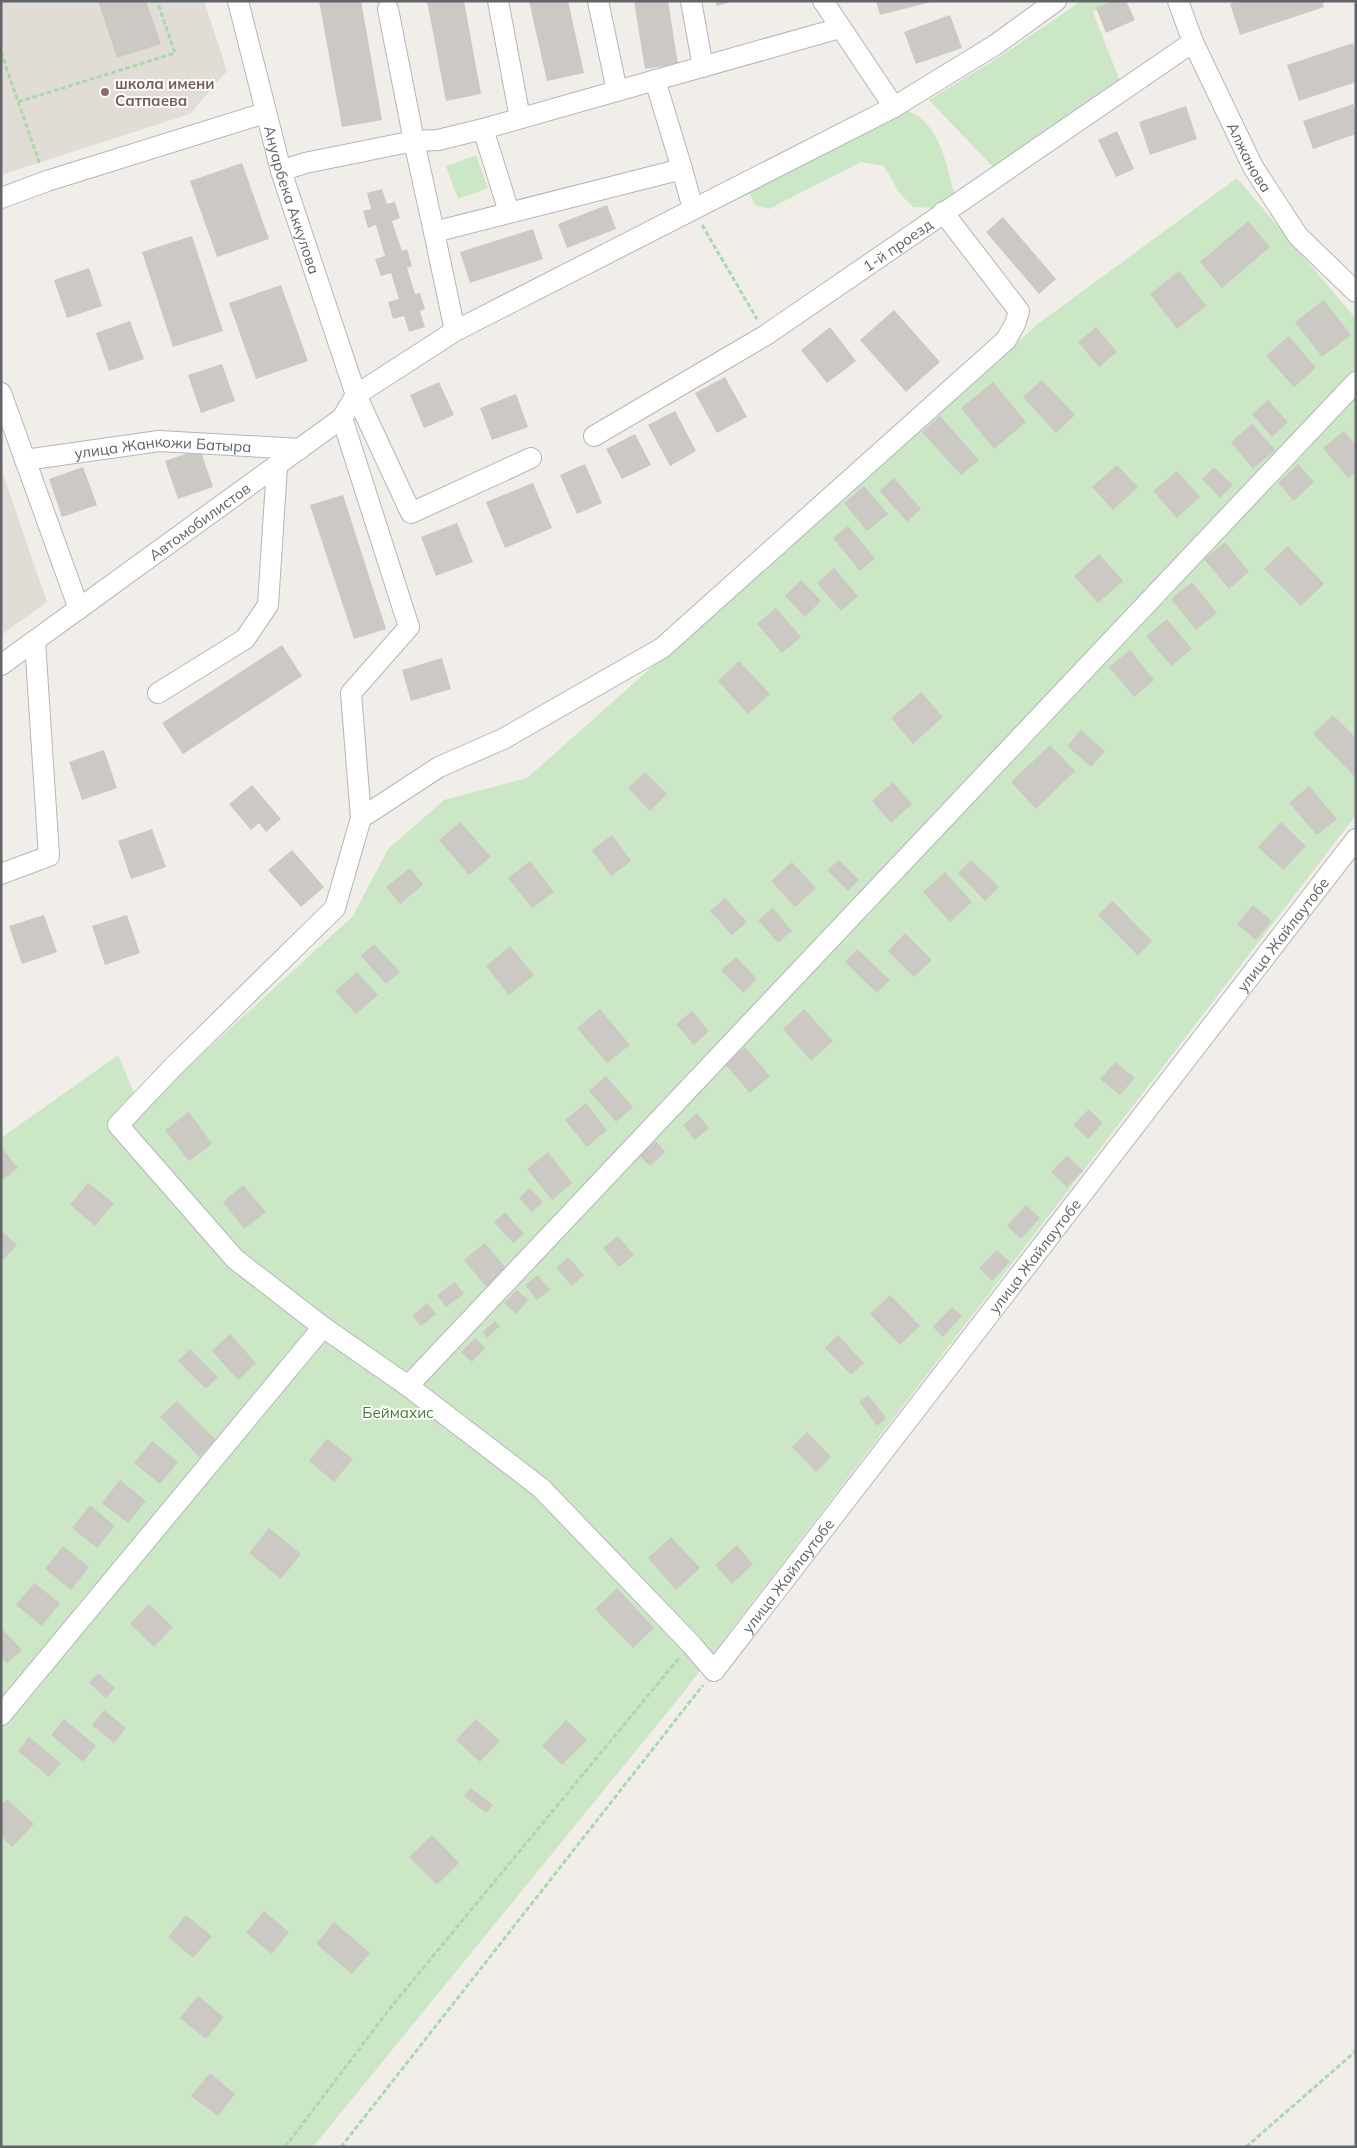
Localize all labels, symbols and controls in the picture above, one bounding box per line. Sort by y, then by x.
place label: школа имени Сатпаева [115,74,215,110]
marker: школа имени Сатпаева [99,86,111,98]
street label: Алжанова [1223,119,1276,196]
street label: Ануарбека Аккулова [260,124,324,276]
street label: 1-й проезд [859,214,936,275]
street label: улица Жанкожи Батыра [73,431,252,462]
street label: Автомобилистов [145,478,254,564]
street label: улица Жайлаутобе [1232,873,1333,995]
street label: улица Жайлаутобе [984,1195,1085,1317]
park label: Беймахис [362,1403,434,1422]
street label: улица Жайлаутобе [738,1515,838,1637]

